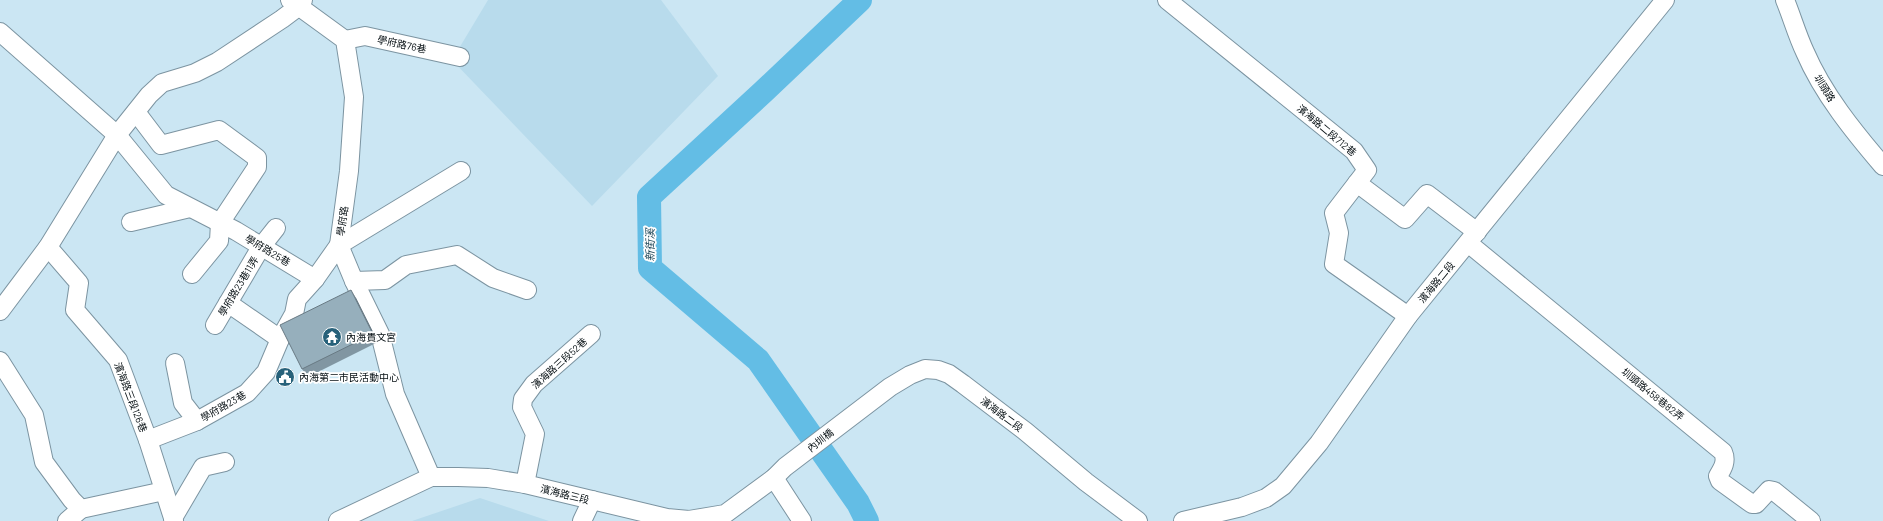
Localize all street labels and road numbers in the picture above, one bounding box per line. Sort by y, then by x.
street label: 學府路76巷 [376,33,428,55]
street label: 圳頭路 [1812,72,1838,104]
street label: 濱海路二段712巷 [1295,102,1359,158]
street label: 學府路 [334,205,350,237]
street label: 學府路25巷 [243,232,293,268]
street label: 學府路23巷11弄 [215,254,261,318]
street label: 濱海路二段 [1415,259,1457,305]
street label: 濱海路三段52巷 [529,335,589,391]
street label: 濱海路三段126巷 [112,360,150,434]
street label: 圳頭路458巷82弄 [1620,365,1686,423]
street label: 學府路23巷 [198,388,248,424]
street label: 濱海路二段 [978,394,1026,434]
street label: 內圳橋 [804,426,836,454]
street label: 濱海路三段 [539,482,591,506]

